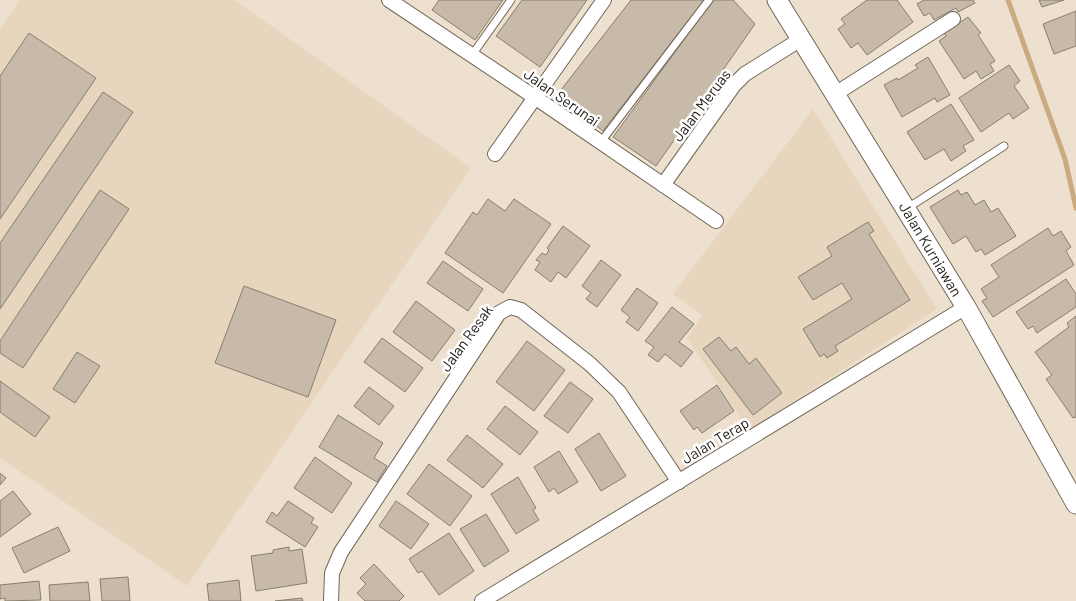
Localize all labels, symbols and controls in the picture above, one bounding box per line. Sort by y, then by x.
street label: Jalan Serunai [521,64,603,130]
street label: Jalan Meruas [668,65,734,145]
street label: Jalan Kurniawan [896,198,966,300]
street label: Jalan Resak [436,301,496,375]
street label: Jalan Terap [678,413,752,467]

